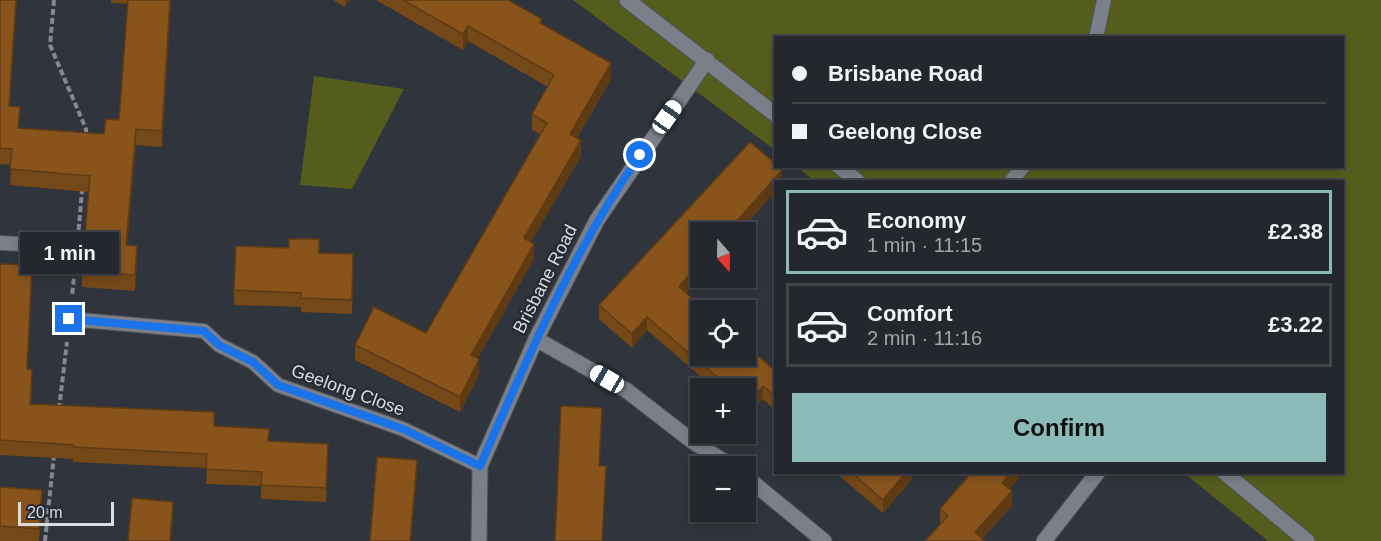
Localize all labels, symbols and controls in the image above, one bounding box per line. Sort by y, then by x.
text: Brisbane Road [828,61,983,86]
car [649,97,685,137]
text: Geelong Close [828,119,982,144]
route start [626,141,653,168]
icon: car [795,205,849,259]
text: Economy [867,208,966,233]
text: £2.38 [1268,219,1323,244]
street label: Brisbane Road [509,221,581,337]
north arrow [690,222,756,288]
map controls [690,222,756,522]
callout: 1 min [20,232,118,274]
text: 1 min · 11:15 [867,234,982,256]
text: 1 min [43,242,96,264]
icon: car [795,298,849,352]
button: locate [690,300,756,366]
text: Comfort [867,301,953,326]
route end [55,305,82,332]
text: £3.22 [1268,312,1323,337]
text: 2 min · 11:16 [867,327,982,349]
street label: Geelong Close [289,360,407,420]
car [587,362,627,396]
button: + [690,378,756,444]
button: Confirm [792,393,1326,462]
button: − [690,456,756,522]
scale bar [18,499,114,526]
text: 20 m [27,504,63,521]

